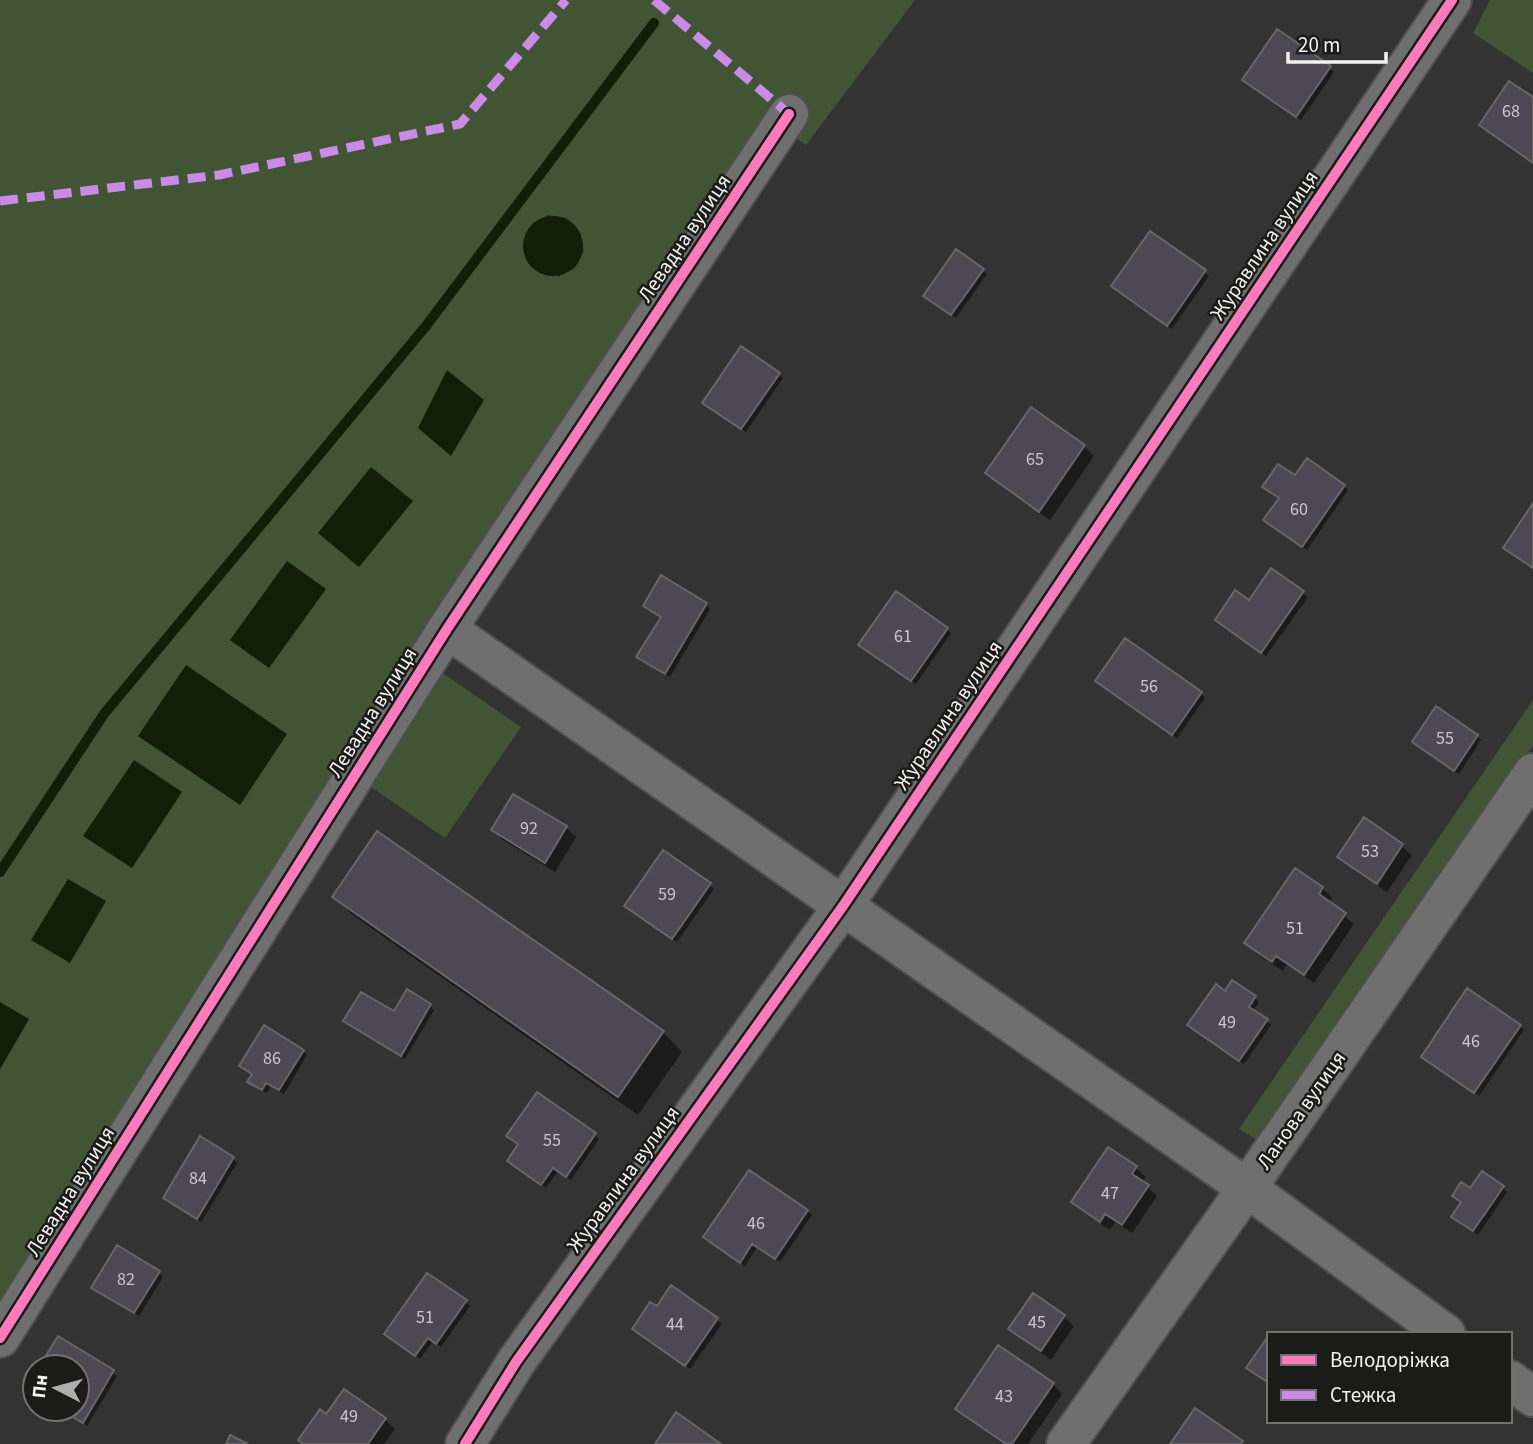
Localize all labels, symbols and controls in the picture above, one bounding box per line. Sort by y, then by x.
scale bar [1288,21,1386,65]
text: 20 m [1298,30,1340,60]
house number: 68 [1502,99,1520,124]
street label: Журавлина вулиця [1203,164,1325,326]
street label: Левадна вулиця [630,168,738,308]
house number: 65 [1026,447,1044,472]
house number: 60 [1290,497,1308,522]
house number: 61 [894,624,912,649]
street label: Журавлина вулиця [887,634,1009,796]
street label: Левадна вулиця [320,641,424,783]
house number: 56 [1140,674,1158,699]
house number: 55 [1436,726,1454,751]
house number: 92 [520,816,538,841]
house number: 53 [1361,839,1379,864]
house number: 59 [658,882,676,907]
house number: 51 [1286,916,1304,941]
house number: 49 [1218,1010,1236,1035]
house number: 46 [1462,1029,1480,1054]
street label: Ланова вулиця [1249,1045,1353,1175]
house number: 86 [263,1046,281,1071]
street label: Журавлина вулиця [559,1099,687,1259]
street label: Левадна вулиця [18,1120,122,1262]
house number: 55 [543,1128,561,1153]
house number: 84 [189,1166,207,1191]
house number: 47 [1101,1181,1119,1206]
house number: 46 [747,1211,765,1236]
house number: 82 [117,1267,135,1292]
house number: 51 [416,1305,434,1330]
house number: 45 [1028,1310,1046,1335]
house number: 44 [666,1312,684,1337]
legend [1267,1332,1512,1423]
text: Велодоріжка [1330,1345,1450,1375]
north arrow [21,1353,91,1423]
text: Пн [26,1373,55,1400]
text: Стежка [1330,1380,1396,1410]
house number: 43 [995,1384,1013,1409]
house number: 49 [340,1404,358,1429]

